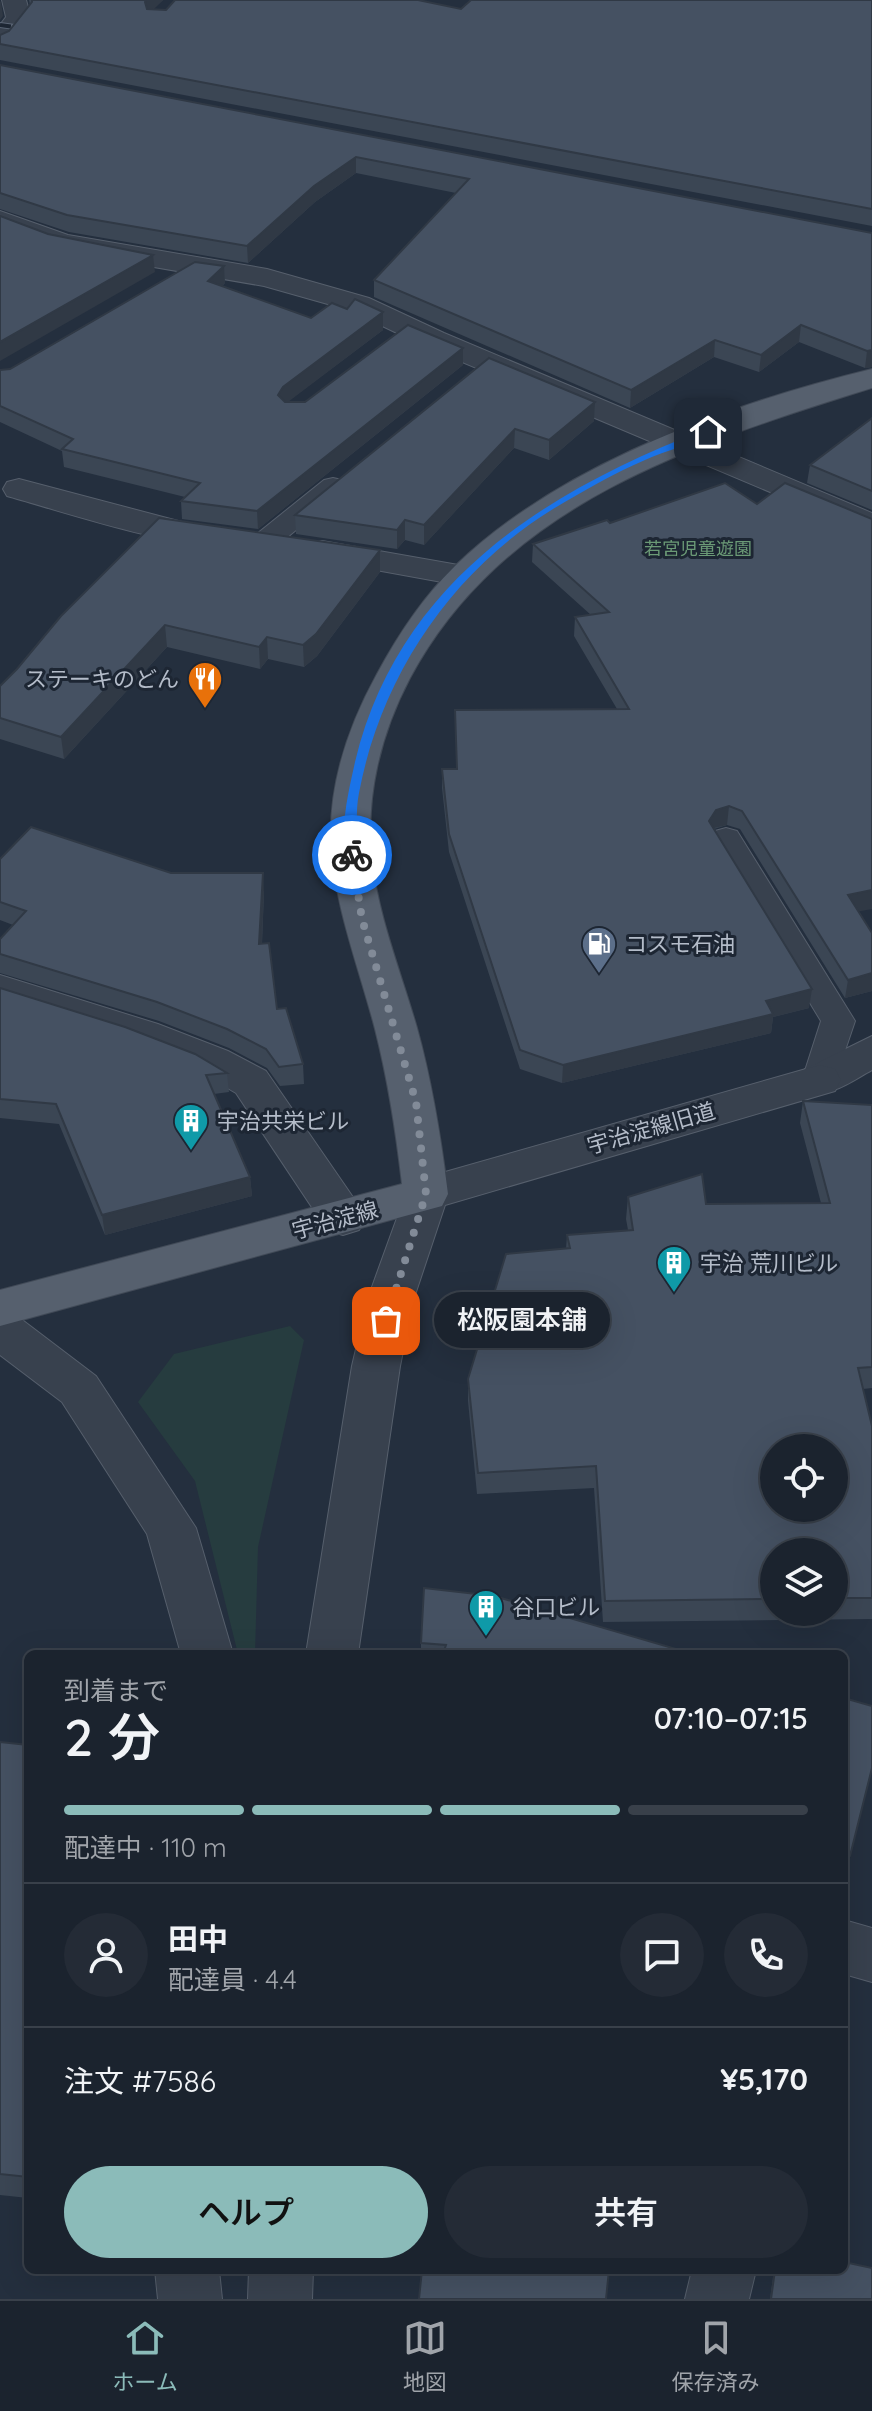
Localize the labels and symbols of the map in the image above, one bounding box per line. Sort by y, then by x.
pin [674,398,742,466]
park label: 若宮児童遊園 [644,537,752,560]
restaurant icon: ステーキのどん [186,660,224,710]
place label: ステーキのどん [25,665,179,693]
courier [312,815,392,895]
fuel station icon: コスモ石油 [580,925,618,975]
place label: コスモ石油 [625,930,735,958]
street label: 宇治淀線旧道 [584,1096,718,1160]
building icon: 宇治共栄ビル [172,1102,210,1152]
place label: 宇治共栄ビル [217,1107,349,1135]
street label: 宇治淀線 [289,1195,381,1245]
building icon: 宇治 荒川ビル [655,1244,693,1294]
place label: 宇治 荒川ビル [700,1249,838,1277]
pin [352,1287,420,1355]
callout: 松阪園本舗 [434,1293,610,1349]
building icon: 谷口ビル [467,1588,505,1638]
place label: 谷口ビル [512,1593,600,1621]

